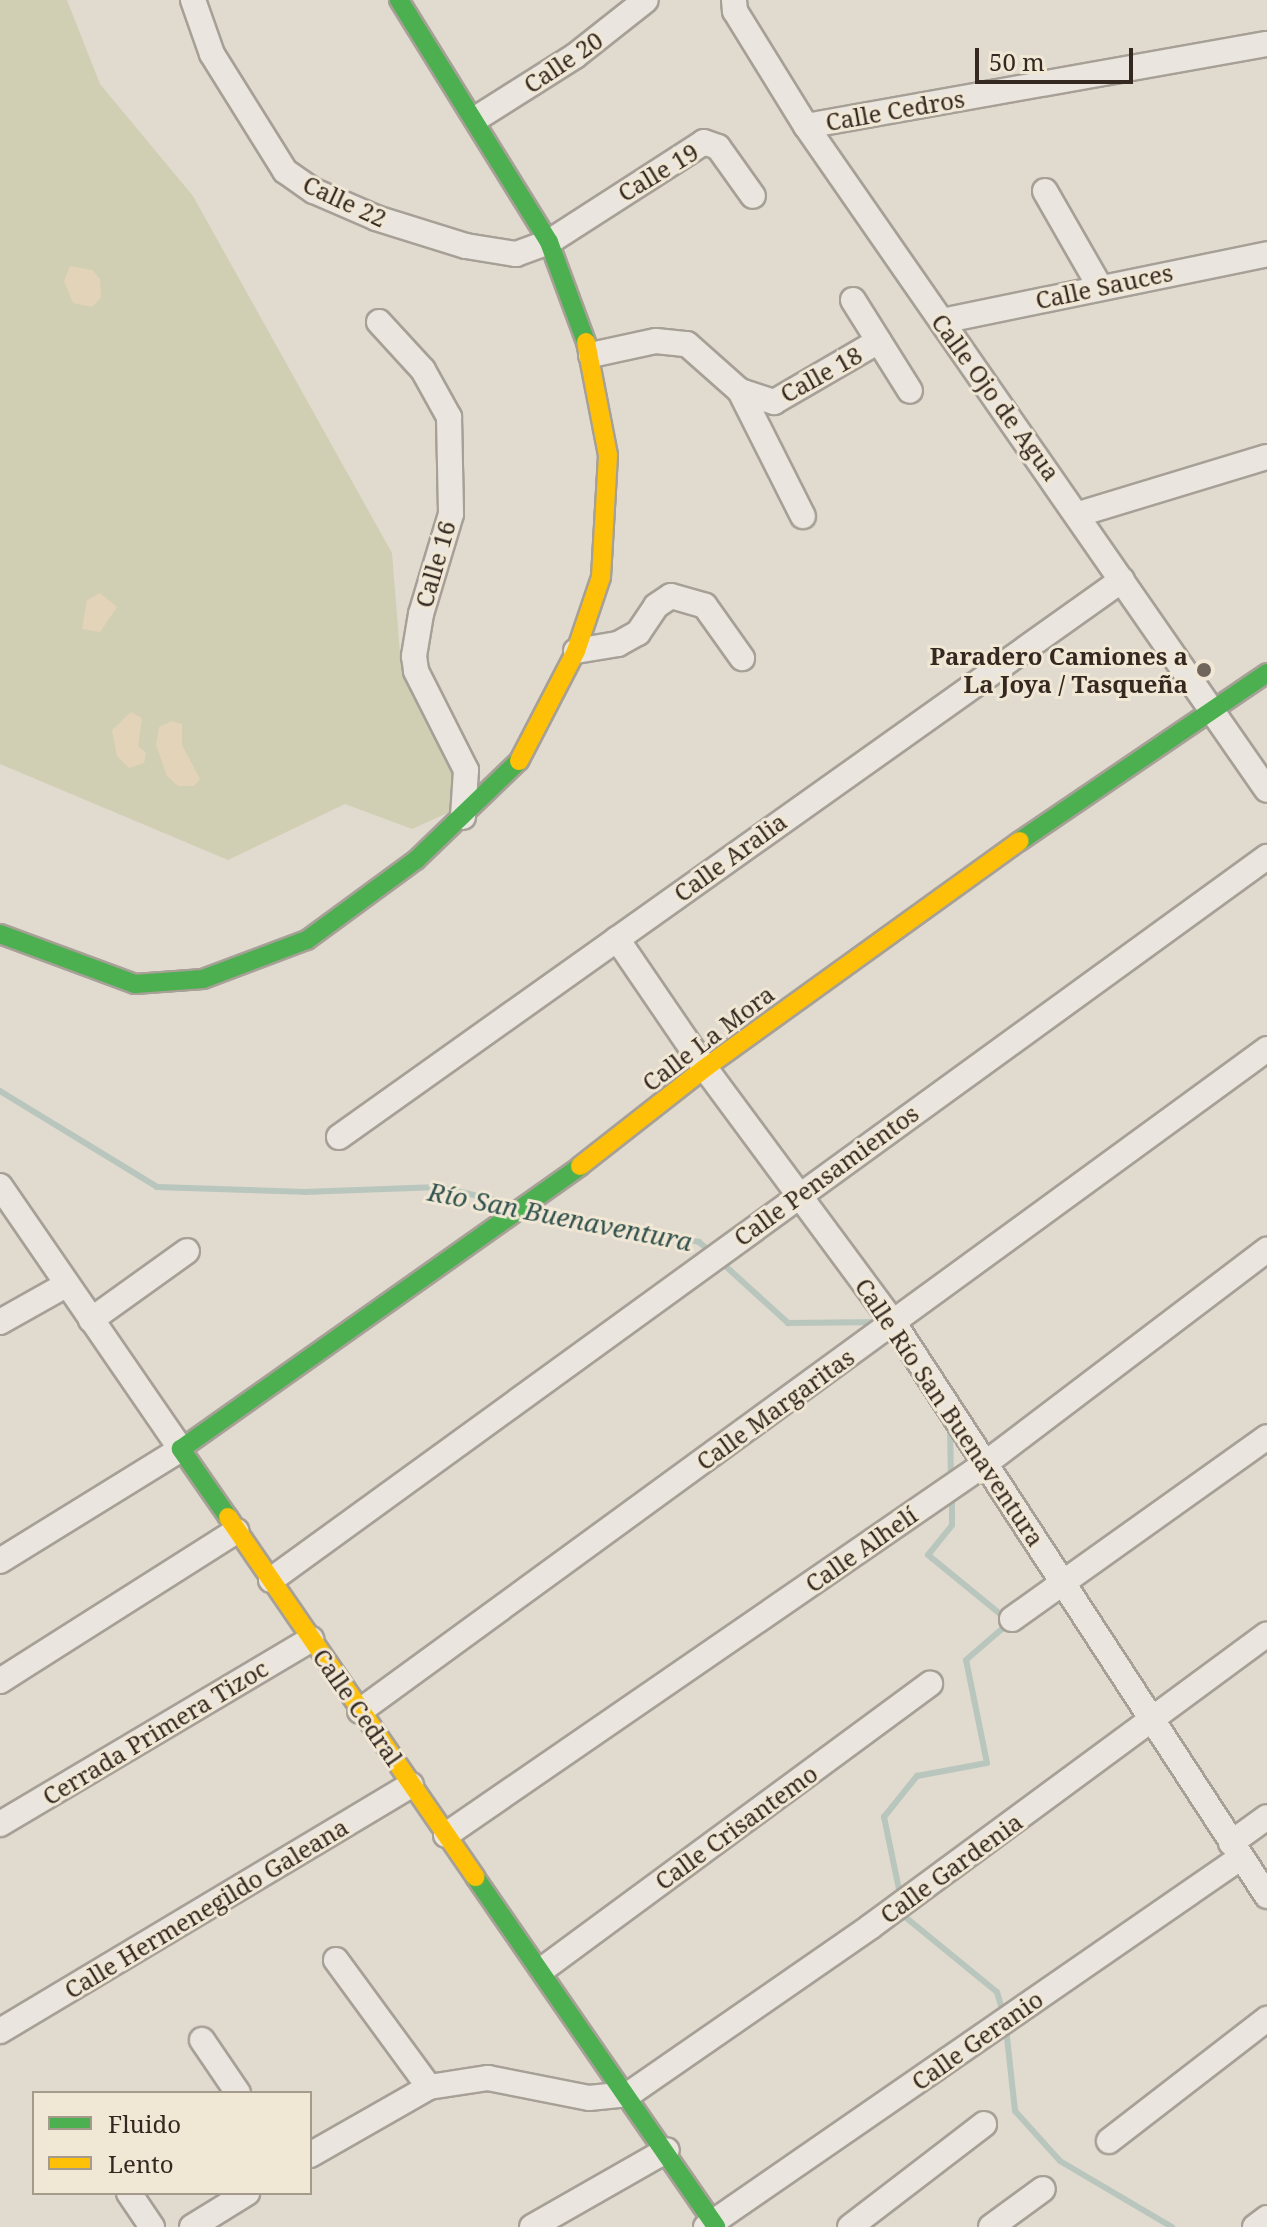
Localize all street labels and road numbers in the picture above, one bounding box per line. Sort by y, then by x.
street label: Calle 20 [518,25,608,99]
street label: Calle Cedros [823,84,967,136]
street label: Calle 19 [612,137,704,207]
street label: Calle 22 [299,169,391,233]
street label: Calle Sauces [1033,257,1175,315]
street label: Calle Ojo de Agua [926,308,1066,486]
street label: Calle 18 [775,340,867,408]
street label: Calle 16 [409,517,461,611]
street label: Calle Aralia [668,807,792,907]
street label: Calle La Mora [636,979,780,1097]
street label: Calle Pensamientos [728,1098,924,1252]
street label: Calle Río San Buenaventura [849,1273,1051,1551]
street label: Calle Margaritas [691,1342,859,1476]
street label: Calle Alhelí [800,1500,922,1598]
street label: Calle Cedral [307,1643,409,1771]
street label: Cerrada Primera Tizoc [37,1653,273,1811]
street label: Calle Crisantemo [649,1758,823,1896]
street label: Calle Gardenia [874,1807,1028,1929]
street label: Calle Hermenegildo Galeana [59,1812,353,2004]
street label: Calle Geranio [906,1984,1048,2096]

